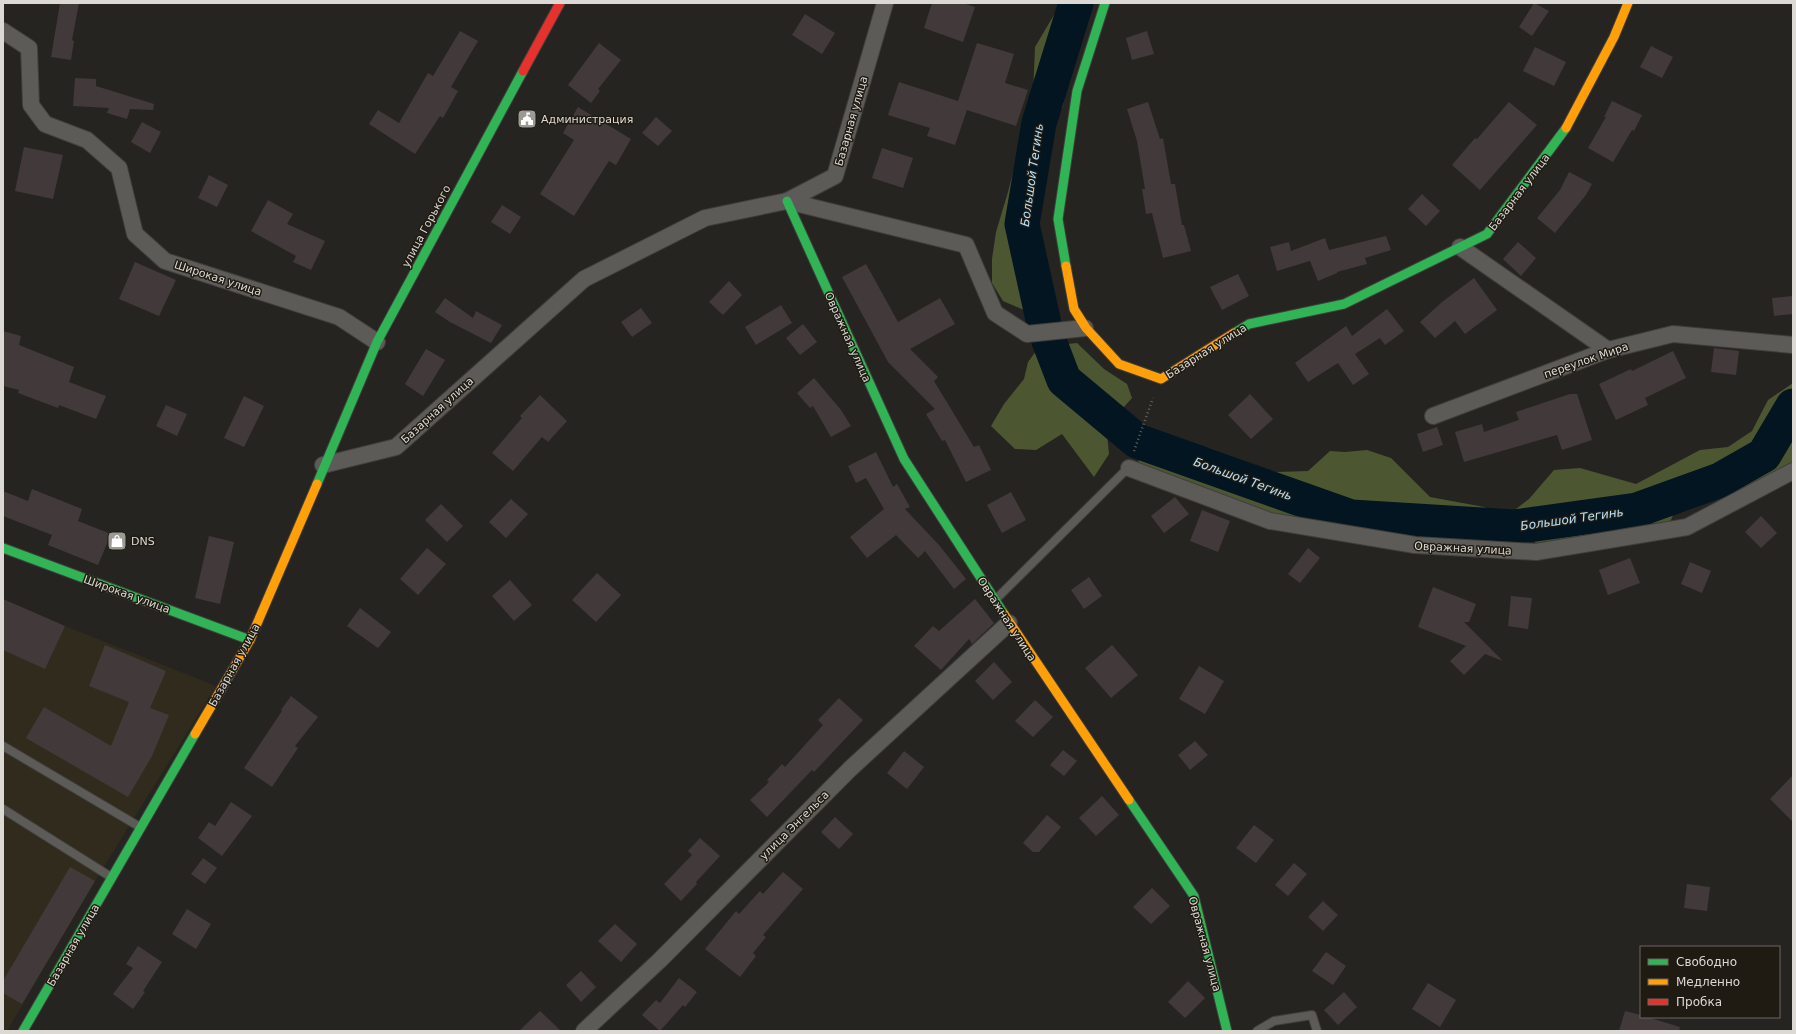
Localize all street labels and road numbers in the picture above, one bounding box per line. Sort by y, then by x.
street label: Базарная улица [832,75,871,168]
street label: Базарная улица [1486,151,1553,233]
street label: улица Горького [399,183,454,270]
street label: Широкая улица [173,258,263,299]
street label: Овражная улица [822,290,873,384]
street label: Базарная улица [1163,321,1249,382]
street label: переулок Мира [1542,340,1630,381]
street label: Базарная улица [398,374,476,446]
street label: Овражная улица [1414,539,1512,558]
street label: Широкая улица [82,573,172,616]
street label: Овражная улица [975,575,1039,664]
street label: Базарная улица [206,621,263,709]
street label: улица Энгельса [757,788,832,863]
street label: Овражная улица [1186,895,1223,993]
street label: Базарная улица [45,902,102,989]

